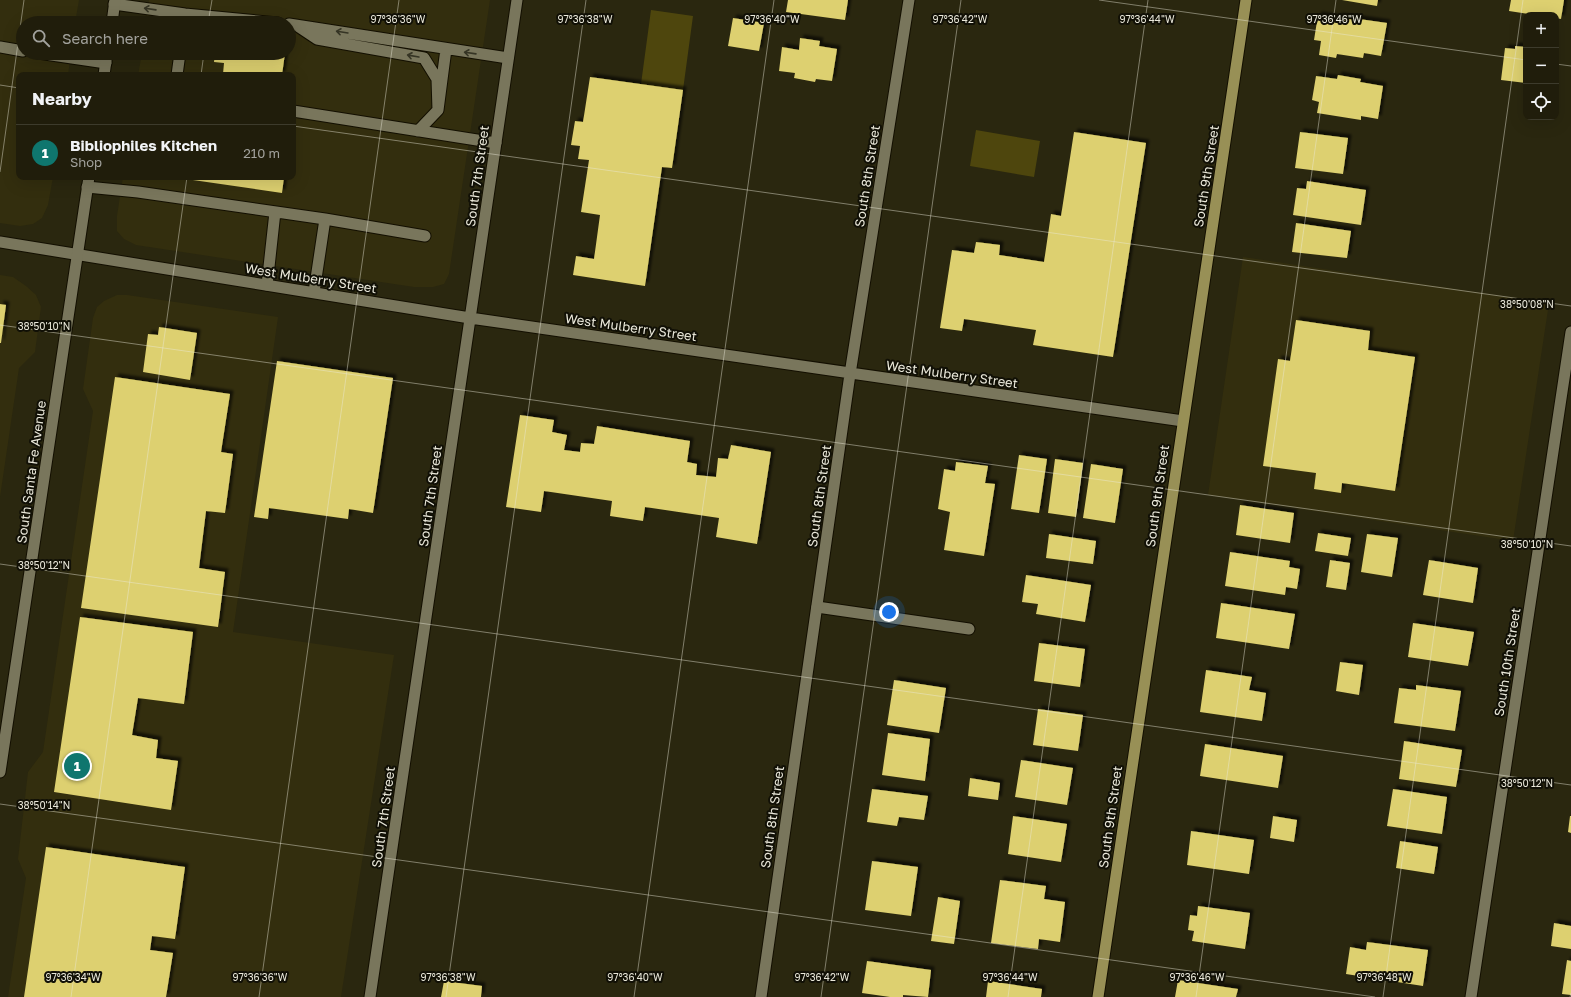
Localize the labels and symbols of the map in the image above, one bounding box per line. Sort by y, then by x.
one-way arrow [144,5,157,13]
text: 97°36'36"W [371,13,426,25]
text: 97°36'38"W [558,13,613,25]
text: 97°36'40"W [744,13,800,25]
text: 97°36'42"W [933,13,988,25]
text: 97°36'44"W [1119,13,1175,25]
text: 97°36'46"W [1306,13,1362,25]
one-way arrow [335,28,348,36]
one-way arrow [464,49,477,57]
one-way arrow [407,52,420,60]
street label: South 7th Street [462,124,492,228]
street label: South 8th Street [851,124,883,228]
street label: South 9th Street [1190,124,1222,228]
street label: West Mulberry Street [244,260,378,296]
text: 38°50'08"N [1500,298,1554,310]
street label: West Mulberry Street [564,310,698,344]
text: 38°50'10"N [18,320,70,332]
street label: West Mulberry Street [885,357,1019,391]
street label: South Santa Fe Avenue [13,400,49,544]
street label: South 7th Street [415,444,445,548]
street label: South 8th Street [804,444,834,548]
street label: South 9th Street [1142,444,1172,548]
text: 38°50'10"N [1501,538,1553,550]
text: 38°50'12"N [18,559,70,571]
your location [879,602,899,622]
street label: South 10th Street [1491,607,1523,717]
pin: 1 [64,751,90,781]
street label: South 7th Street [368,765,398,869]
street label: South 8th Street [757,765,787,869]
street label: South 9th Street [1095,765,1125,869]
text: 38°50'12"N [1501,777,1553,789]
text: 38°50'14"N [18,799,70,811]
text: 97°36'34"W [46,971,101,983]
text: 97°36'36"W [233,971,288,983]
text: 97°36'38"W [421,971,476,983]
text: 97°36'40"W [607,971,663,983]
text: 97°36'42"W [795,971,850,983]
text: 97°36'44"W [982,971,1038,983]
text: 97°36'46"W [1169,971,1225,983]
text: 97°36'48"W [1356,971,1412,983]

